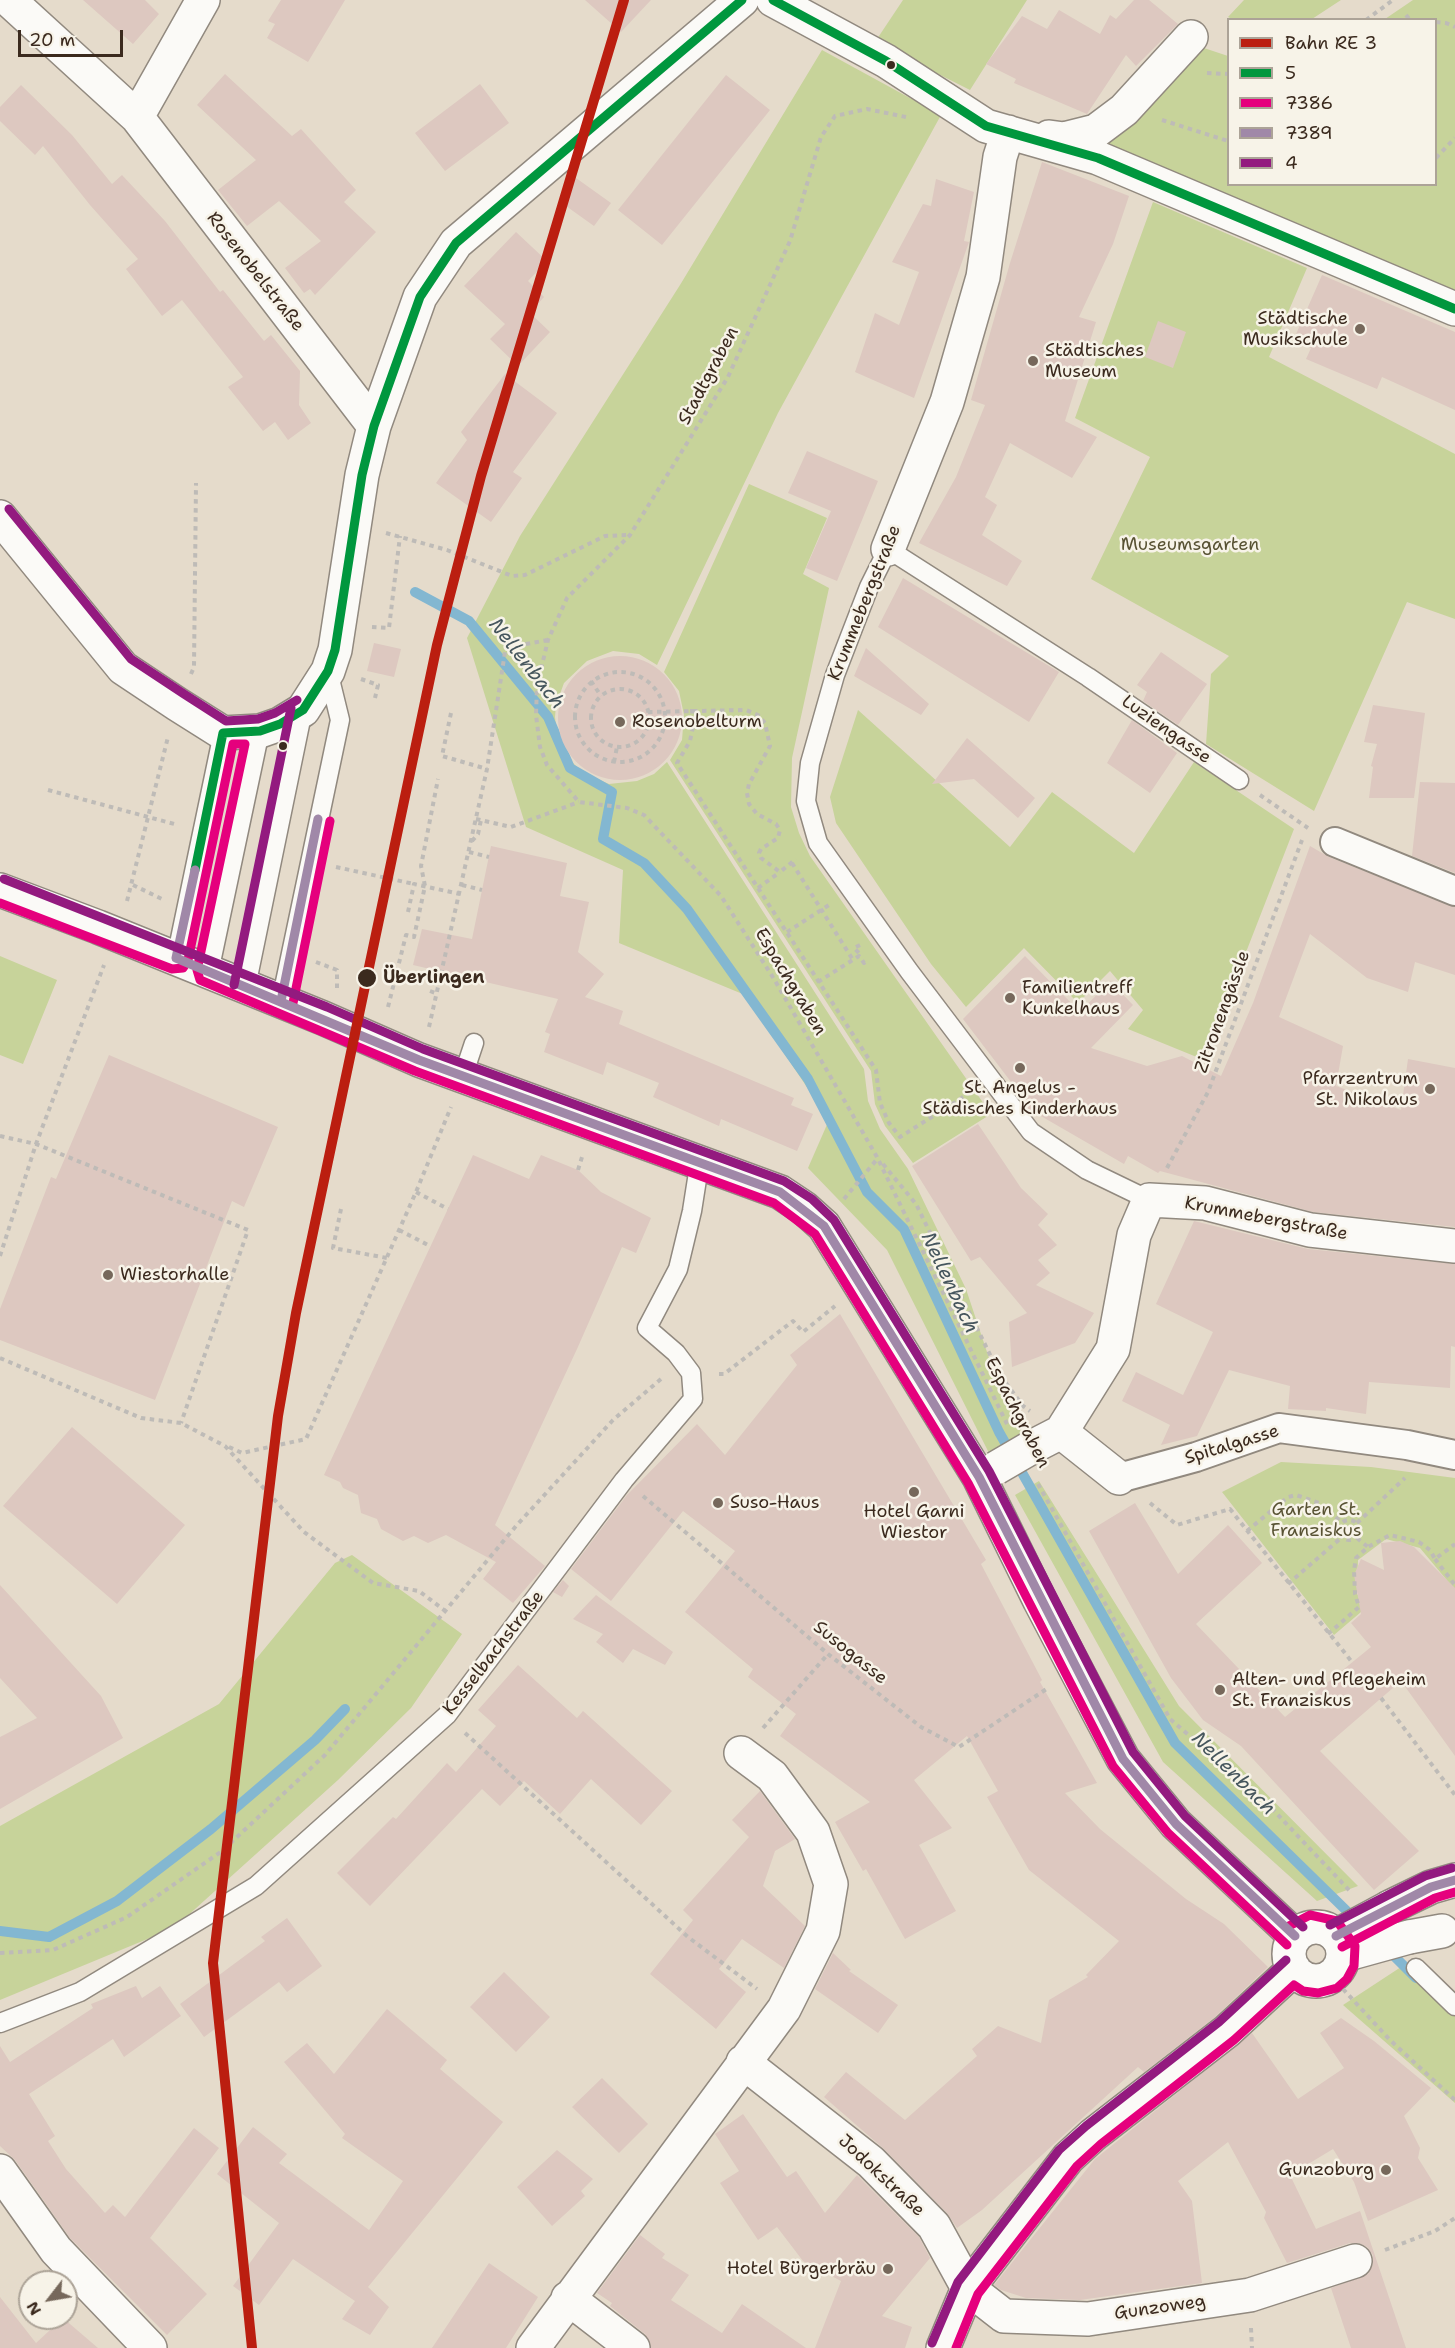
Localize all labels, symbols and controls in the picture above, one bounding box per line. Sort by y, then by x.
scale bar [21,18,126,56]
legend [1227,18,1437,186]
text: 20 m [29,28,75,52]
text: Bahn RE 3 [1285,31,1377,55]
unlabelled marker [885,59,897,71]
text: 5 [1285,61,1296,85]
text: 7386 [1285,91,1333,115]
text: 7389 [1285,121,1333,145]
text: 4 [1285,151,1298,175]
street label: Rosenobelstraße [202,208,308,336]
place label: Städtische Musikschule [1243,308,1348,350]
marker: Städtische Musikschule [1353,322,1367,336]
street label: Stadtgraben [674,323,744,429]
place label: Städtisches Museum [1045,340,1144,382]
marker: Städtisches Museum [1026,354,1040,368]
street label: Krummebergstraße [824,522,906,684]
park label: Museumsgarten [1121,534,1259,556]
water label: Nellenbach [483,614,569,714]
street label: Luziengasse [1117,691,1215,769]
place label: Rosenobelturm [632,711,762,733]
marker: Rosenobelturm [613,715,627,729]
unlabelled marker [277,740,289,752]
street label: Espachgraben [750,924,830,1040]
street label: Zitronengässle [1191,948,1255,1076]
marker: Überlingen [356,967,378,989]
place label: Überlingen [383,967,485,989]
place label: Familientreff Kunkelhaus [1022,977,1132,1020]
marker: Familientreff Kunkelhaus [1003,991,1017,1005]
marker: St. Angelus - Städisches Kinderhaus [1013,1061,1027,1075]
place label: Pfarrzentrum St. Nikolaus [1302,1068,1418,1110]
place label: St. Angelus - Städisches Kinderhaus [923,1077,1117,1120]
marker: Pfarrzentrum St. Nikolaus [1423,1082,1437,1096]
street label: Krummebergstraße [1183,1193,1349,1245]
water label: Nellenbach [915,1229,983,1337]
place label: Wiestorhalle [120,1264,229,1286]
marker: Wiestorhalle [101,1268,115,1282]
street label: Espachgraben [980,1354,1054,1472]
street label: Spitalgasse [1182,1420,1282,1470]
marker: Hotel Garni Wiestor [907,1485,921,1499]
place label: Suso-Haus [730,1492,820,1514]
marker: Suso-Haus [711,1496,725,1510]
park label: Garten St. Franziskus [1270,1499,1362,1541]
place label: Hotel Garni Wiestor [863,1501,965,1544]
street label: Kesselbachstraße [439,1587,549,1719]
street label: Susogasse [809,1617,891,1689]
place label: Alten- und Pflegeheim St. Franziskus [1232,1669,1426,1712]
marker: Alten- und Pflegeheim St. Franziskus [1213,1683,1227,1697]
water label: Nellenbach [1186,1727,1280,1821]
street label: Jodokstraße [833,2130,929,2222]
place label: Gunzoburg [1279,2159,1374,2181]
marker: Gunzoburg [1379,2163,1393,2177]
place label: Hotel Bürgerbräu [727,2258,876,2280]
marker: Hotel Bürgerbräu [881,2262,895,2276]
north arrow [18,2270,78,2330]
street label: Gunzoweg [1113,2291,1207,2325]
text: N [22,2298,46,2319]

